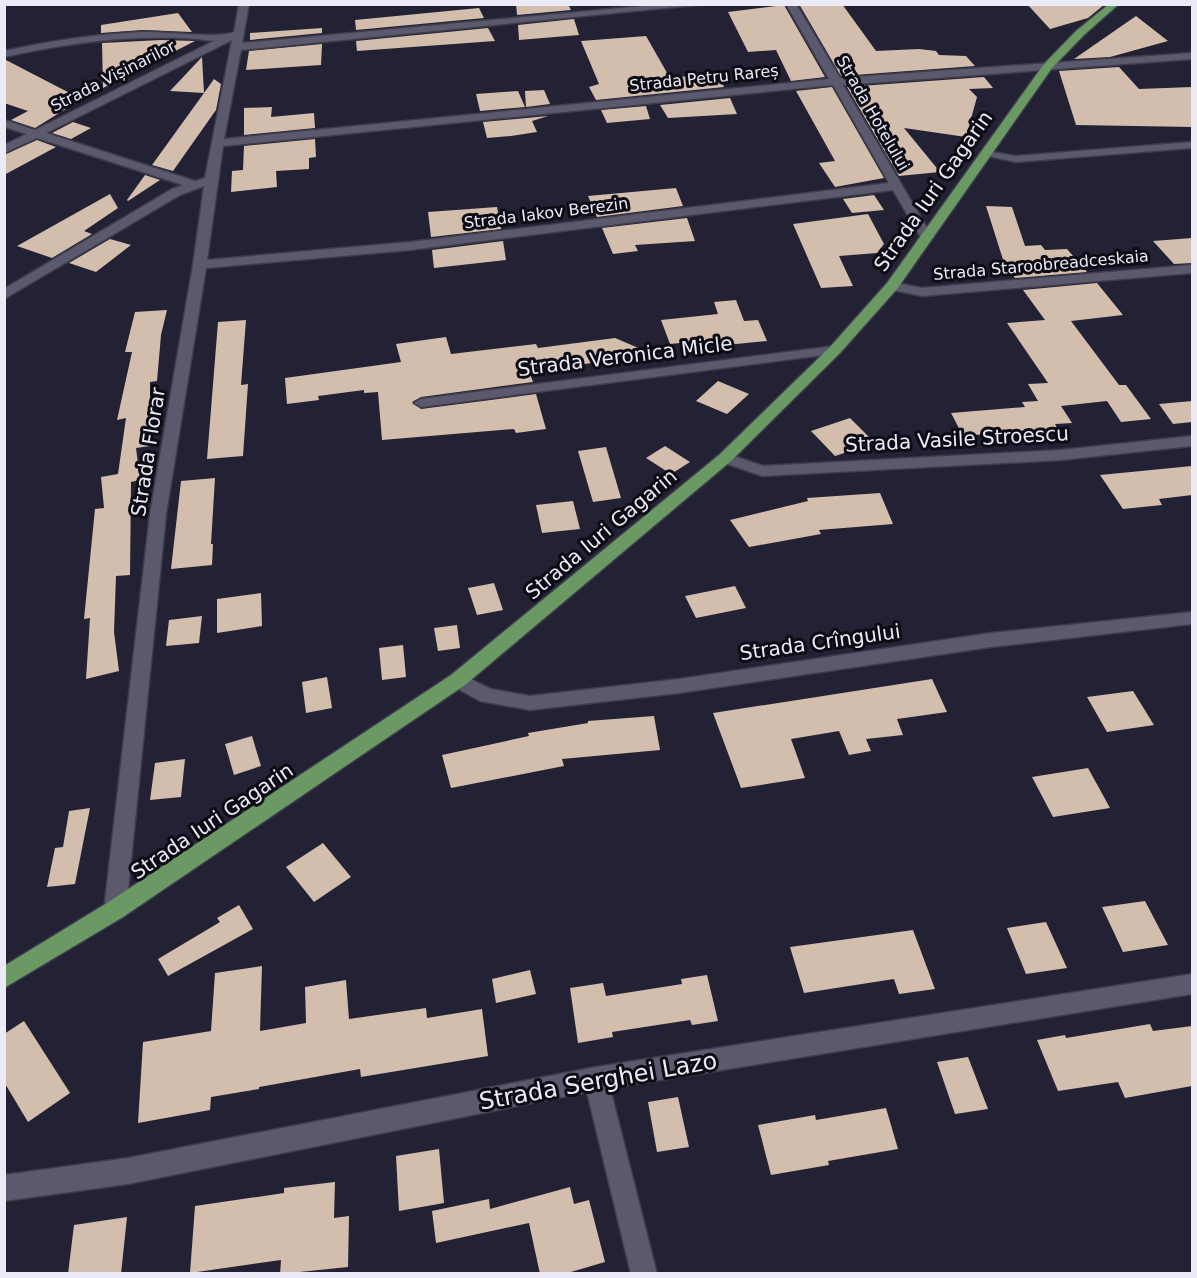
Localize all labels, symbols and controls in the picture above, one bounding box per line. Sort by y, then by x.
street label: Strada Vișinarilor [47,36,179,116]
street label: Strada Hotelului [832,52,914,174]
street label: Strada Petru Rareș [628,61,780,95]
street label: Strada Iuri Gagarin [869,106,997,276]
street label: Strada Iakov Berezin [463,193,629,233]
street label: Strada Staroobreadceskaia [933,246,1149,284]
street label: Strada Veronica Micle [516,331,734,381]
street label: Strada Florar [126,385,170,518]
street label: Strada Vasile Stroescu [845,421,1069,457]
street label: Strada Iuri Gagarin [520,464,682,604]
street label: Strada Crîngului [738,619,902,665]
street label: Strada Iuri Gagarin [126,758,298,884]
street label: Strada Serghei Lazo [477,1046,719,1116]

